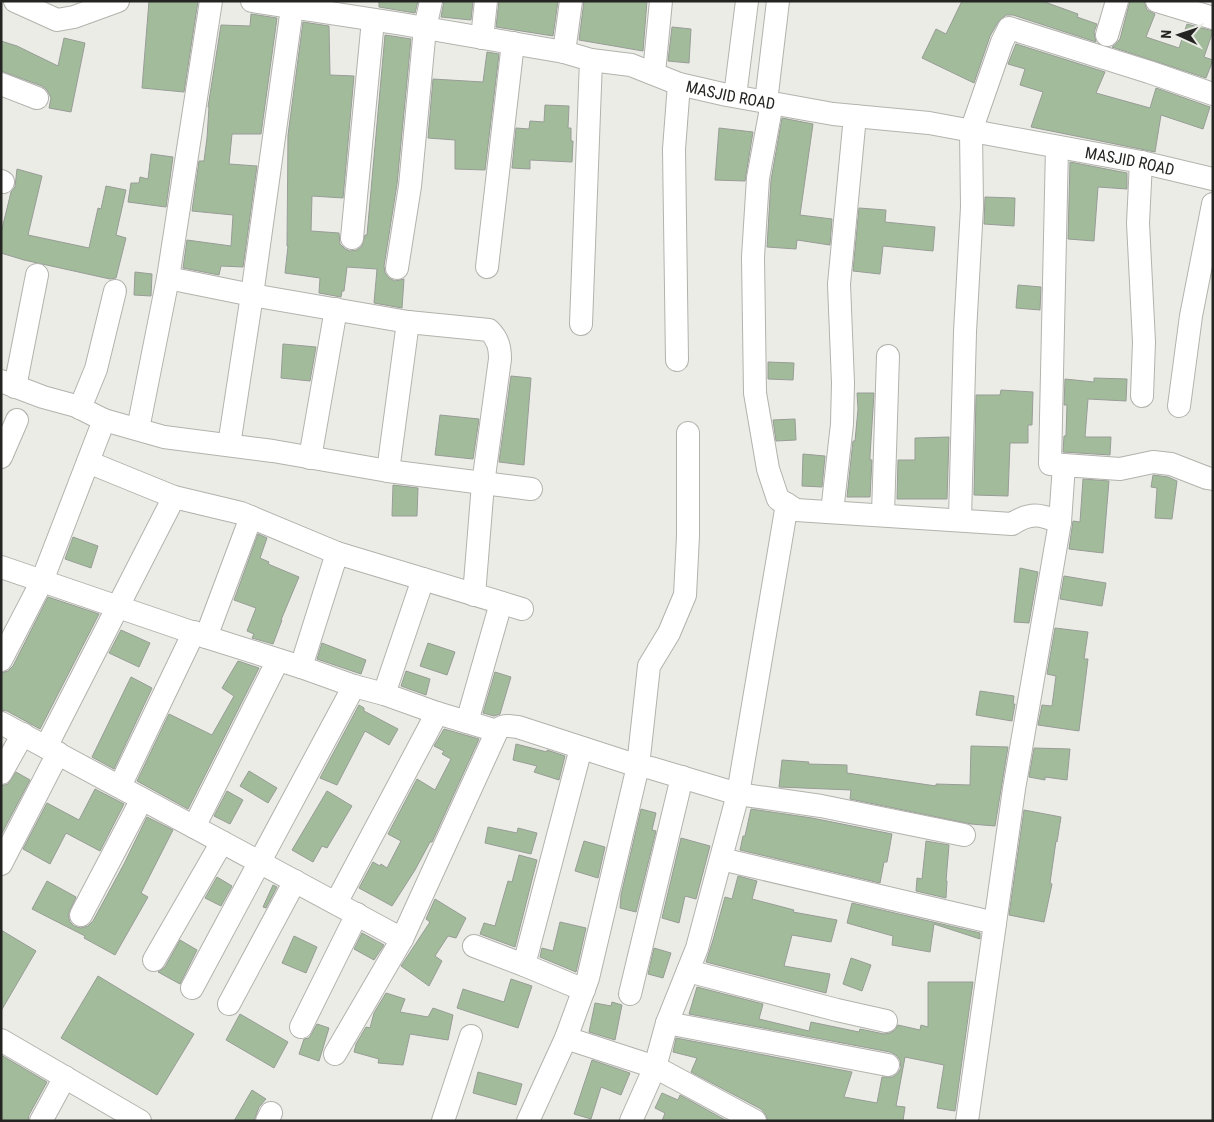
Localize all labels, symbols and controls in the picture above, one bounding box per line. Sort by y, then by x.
north arrow [1154,10,1204,60]
text: N [1158,30,1174,39]
street label: MASJID ROAD [684,77,777,113]
street label: MASJID ROAD [1084,143,1176,180]

